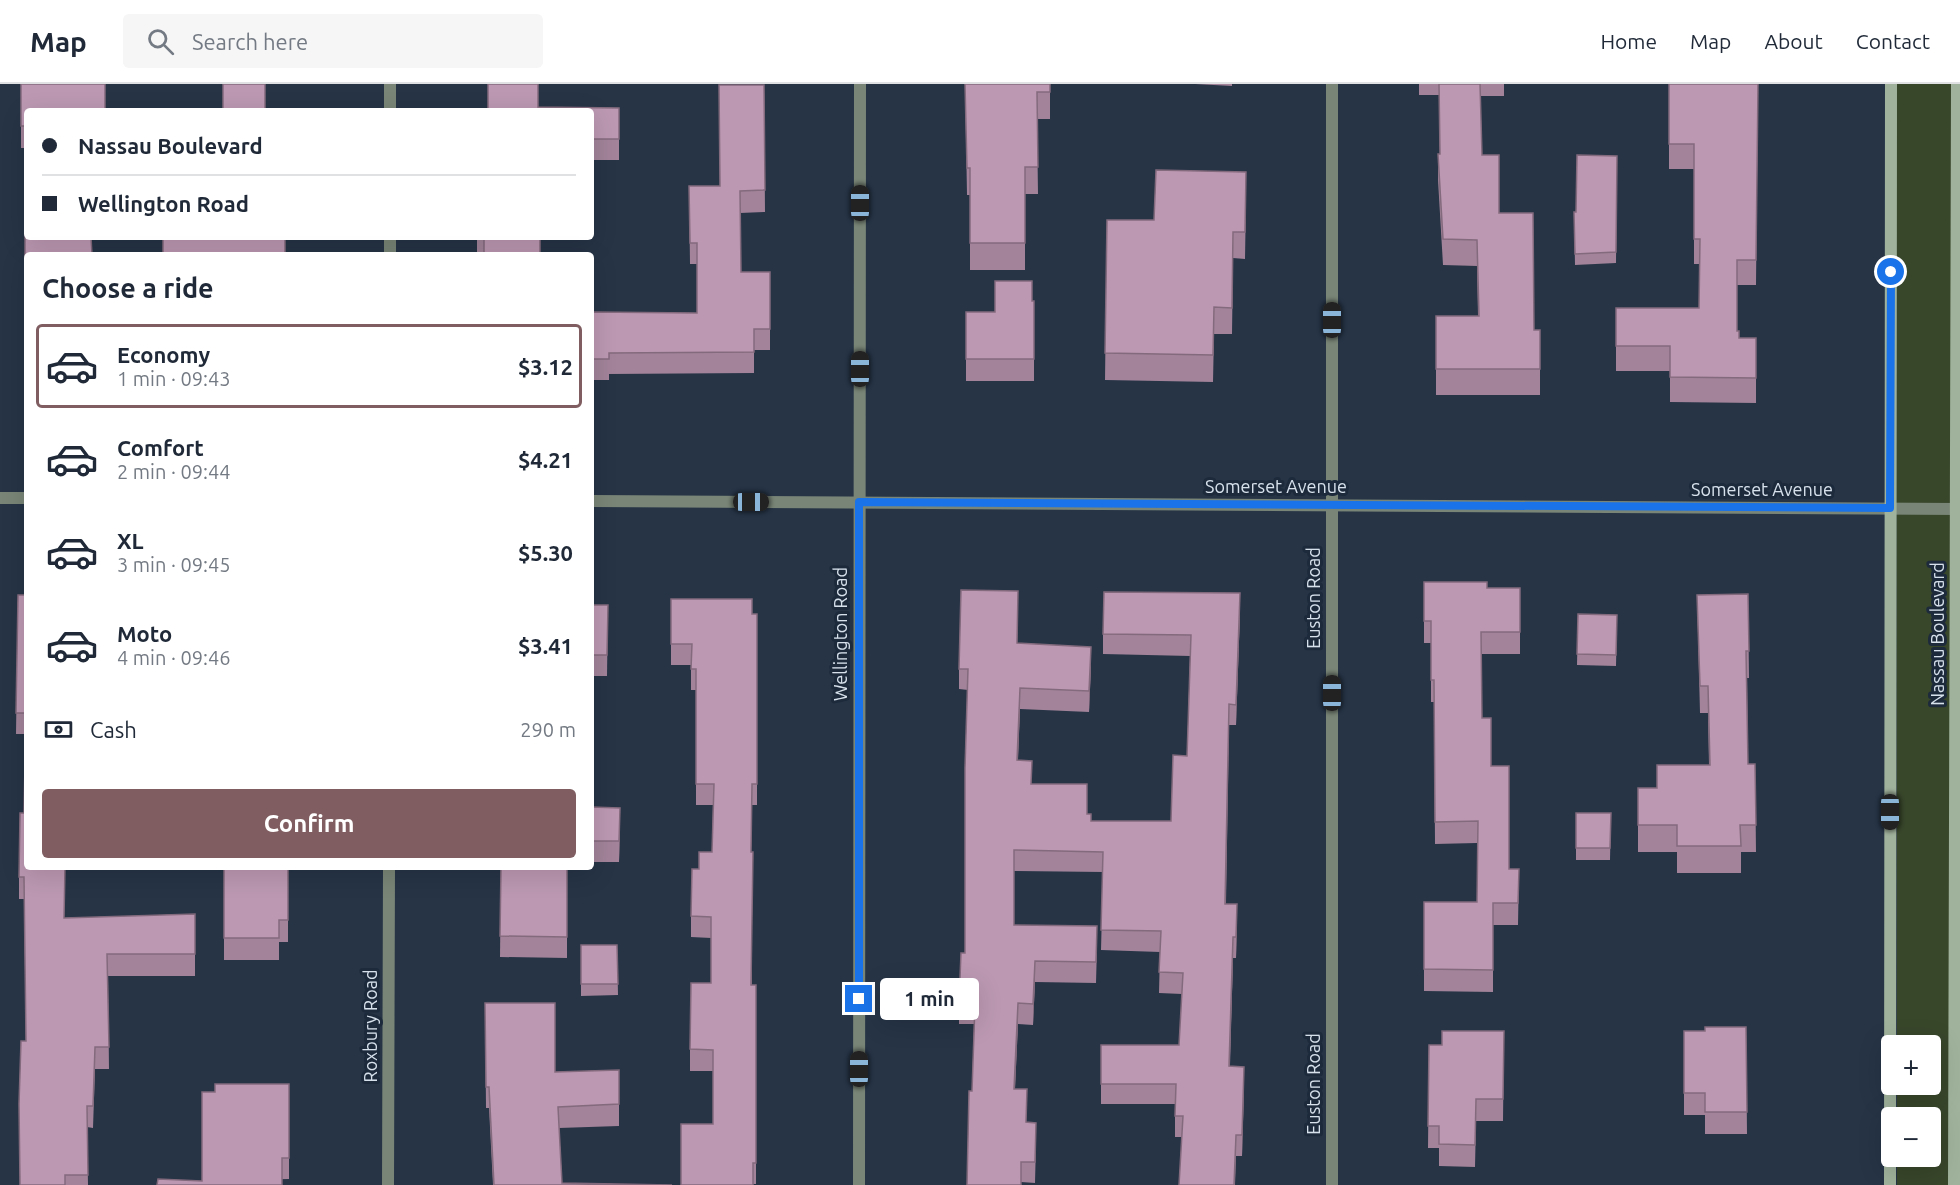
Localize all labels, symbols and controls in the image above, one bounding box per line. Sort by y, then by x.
search box [123,14,543,68]
icon: search [144,25,177,58]
text: Map [30,26,87,57]
text: Search here [192,29,308,54]
text: Home [1600,29,1657,53]
text: Map [1690,29,1731,53]
text: About [1764,29,1823,53]
text: Contact [1856,29,1930,53]
text: Nassau Boulevard [78,133,263,158]
car [851,185,869,221]
text: Wellington Road [78,191,249,216]
route start [1877,258,1904,285]
text: Choose a ride [42,273,214,303]
car [1323,302,1341,338]
icon: car [45,339,99,393]
text: Economy [117,342,210,367]
car [851,351,869,387]
text: $3.12 [518,354,573,379]
text: 1 min · 09:43 [117,367,231,390]
icon: car [45,432,99,486]
text: Comfort [117,435,204,460]
text: $4.21 [518,447,573,472]
text: 2 min · 09:44 [117,460,231,483]
street label: Somerset Avenue [1205,476,1347,496]
street label: Somerset Avenue [1691,479,1833,499]
car [733,493,769,511]
icon: car [45,525,99,579]
text: XL [117,528,144,553]
text: $5.30 [518,540,573,565]
street label: Euston Road [1303,547,1323,649]
text: 3 min · 09:45 [117,553,231,576]
street label: Nassau Boulevard [1927,562,1947,706]
street label: Wellington Road [830,567,850,701]
icon: car [45,618,99,672]
text: Moto [117,621,172,646]
text: $3.41 [518,633,573,658]
text: 4 min · 09:46 [117,646,231,669]
car [1323,675,1341,711]
icon: cash [42,713,75,746]
text: Cash [90,717,137,742]
text: 290 m [520,718,576,741]
button: Confirm [42,789,576,858]
car [1881,794,1899,830]
street label: Roxbury Road [360,970,380,1082]
callout: 1 min [880,978,979,1020]
route end [845,985,872,1012]
text: 1 min [904,987,955,1010]
street label: Euston Road [1303,1033,1323,1135]
map controls [1881,1035,1941,1167]
button: + [1881,1035,1941,1095]
car [850,1051,868,1087]
button: − [1881,1107,1941,1167]

